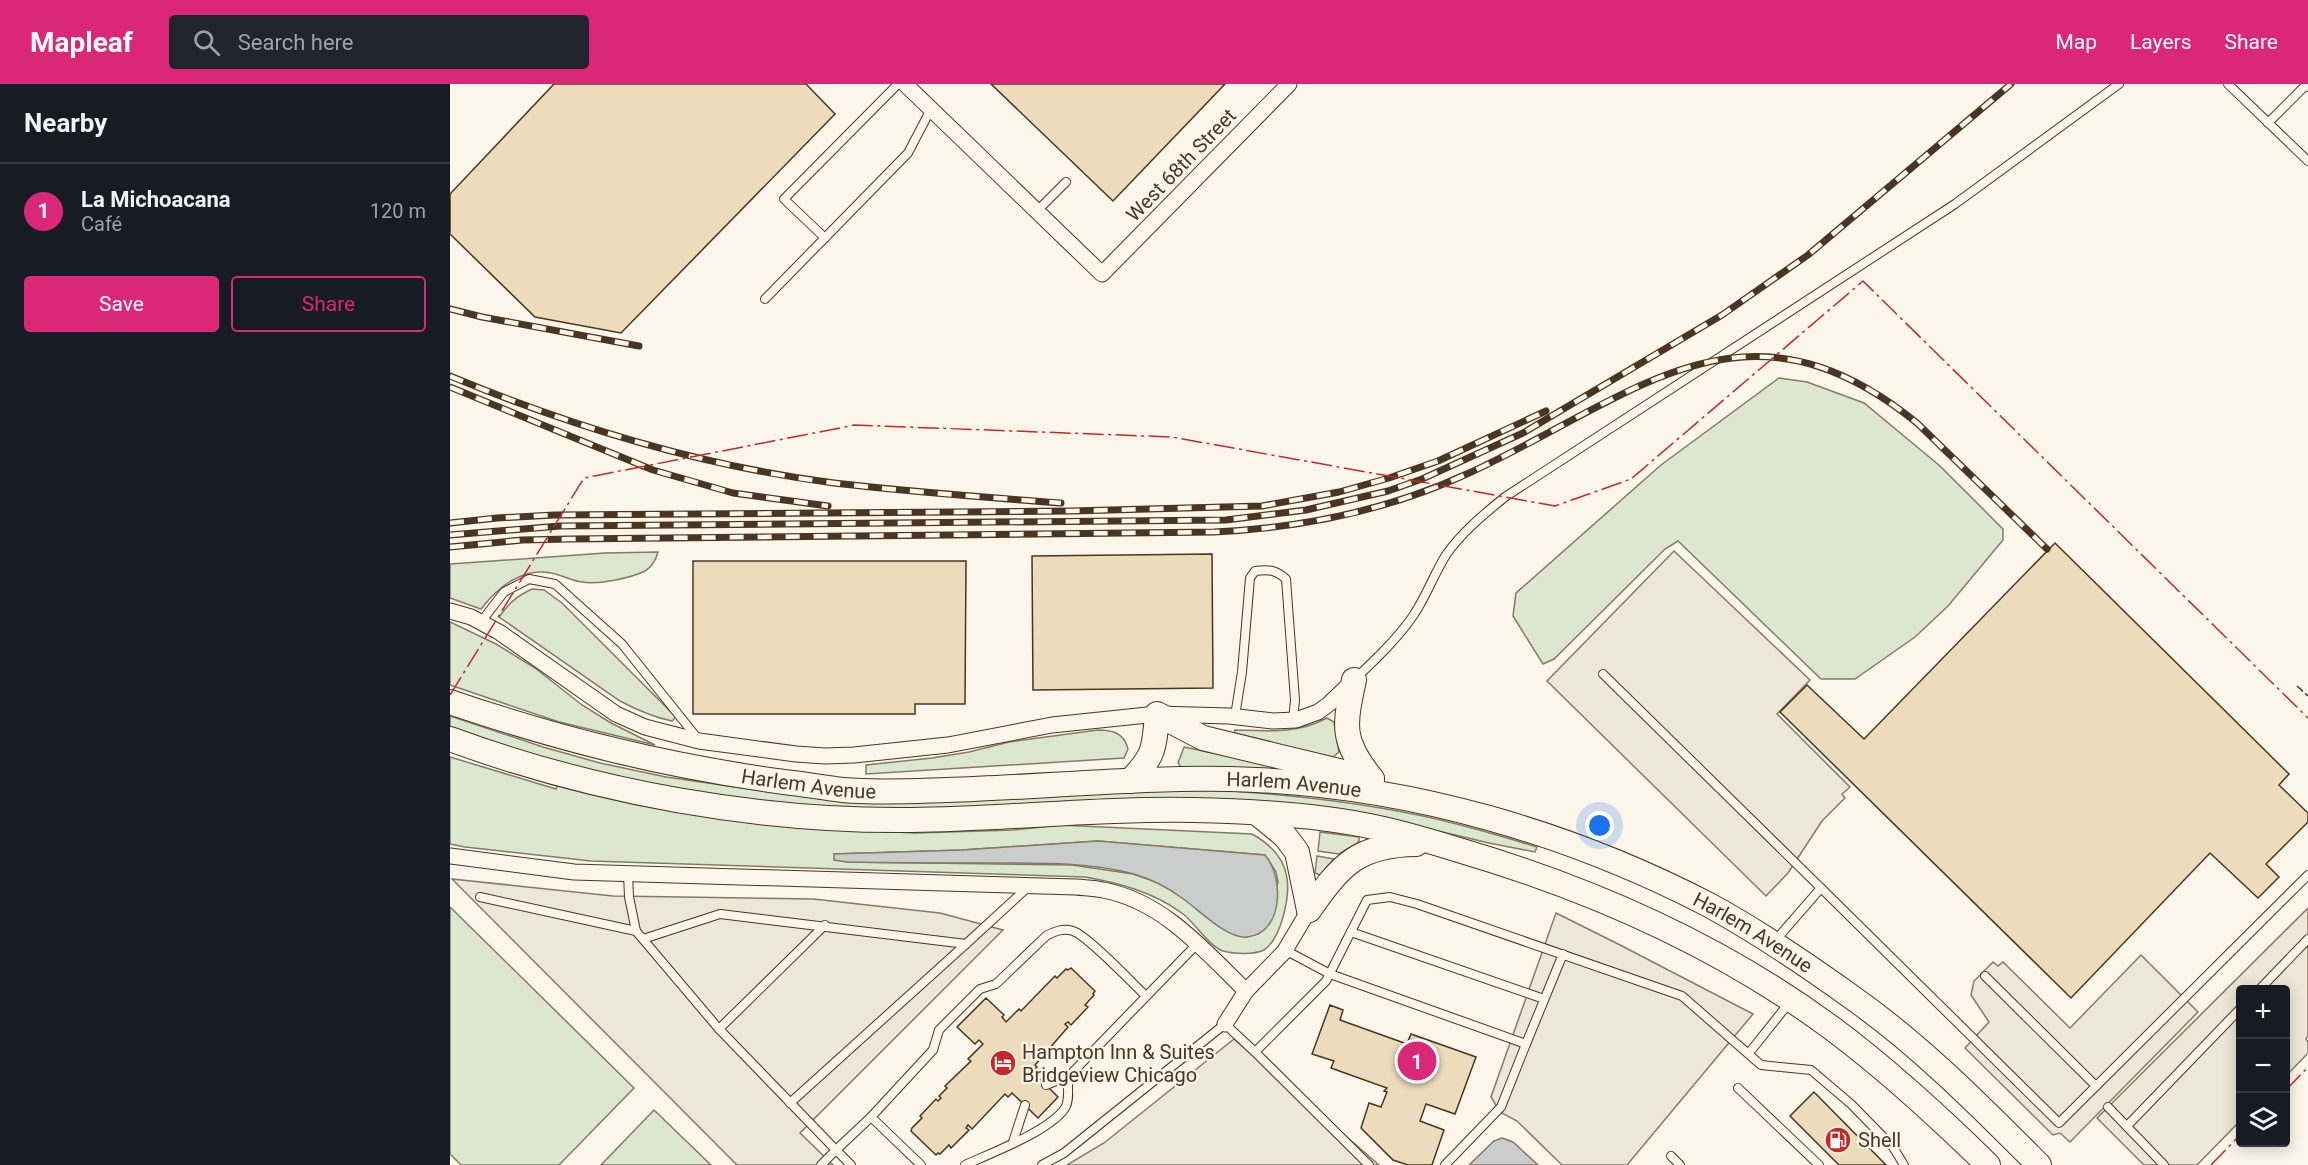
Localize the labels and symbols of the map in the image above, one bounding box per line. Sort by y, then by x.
street label: West 68th Street [1121,104,1241,226]
street label: Harlem Avenue [740,764,876,804]
street label: Harlem Avenue [1226,767,1363,802]
your location [1585,811,1614,840]
street label: Harlem Avenue [1689,887,1817,978]
pin: 1 [1398,1038,1436,1084]
place label: Hampton Inn & Suites Bridgeview Chicago [1022,1040,1215,1087]
hotel icon: Hampton Inn & Suites Bridgeview Chicago [988,1048,1018,1078]
fuel station icon: Shell [1823,1125,1853,1155]
place label: Shell [1858,1128,1901,1152]

